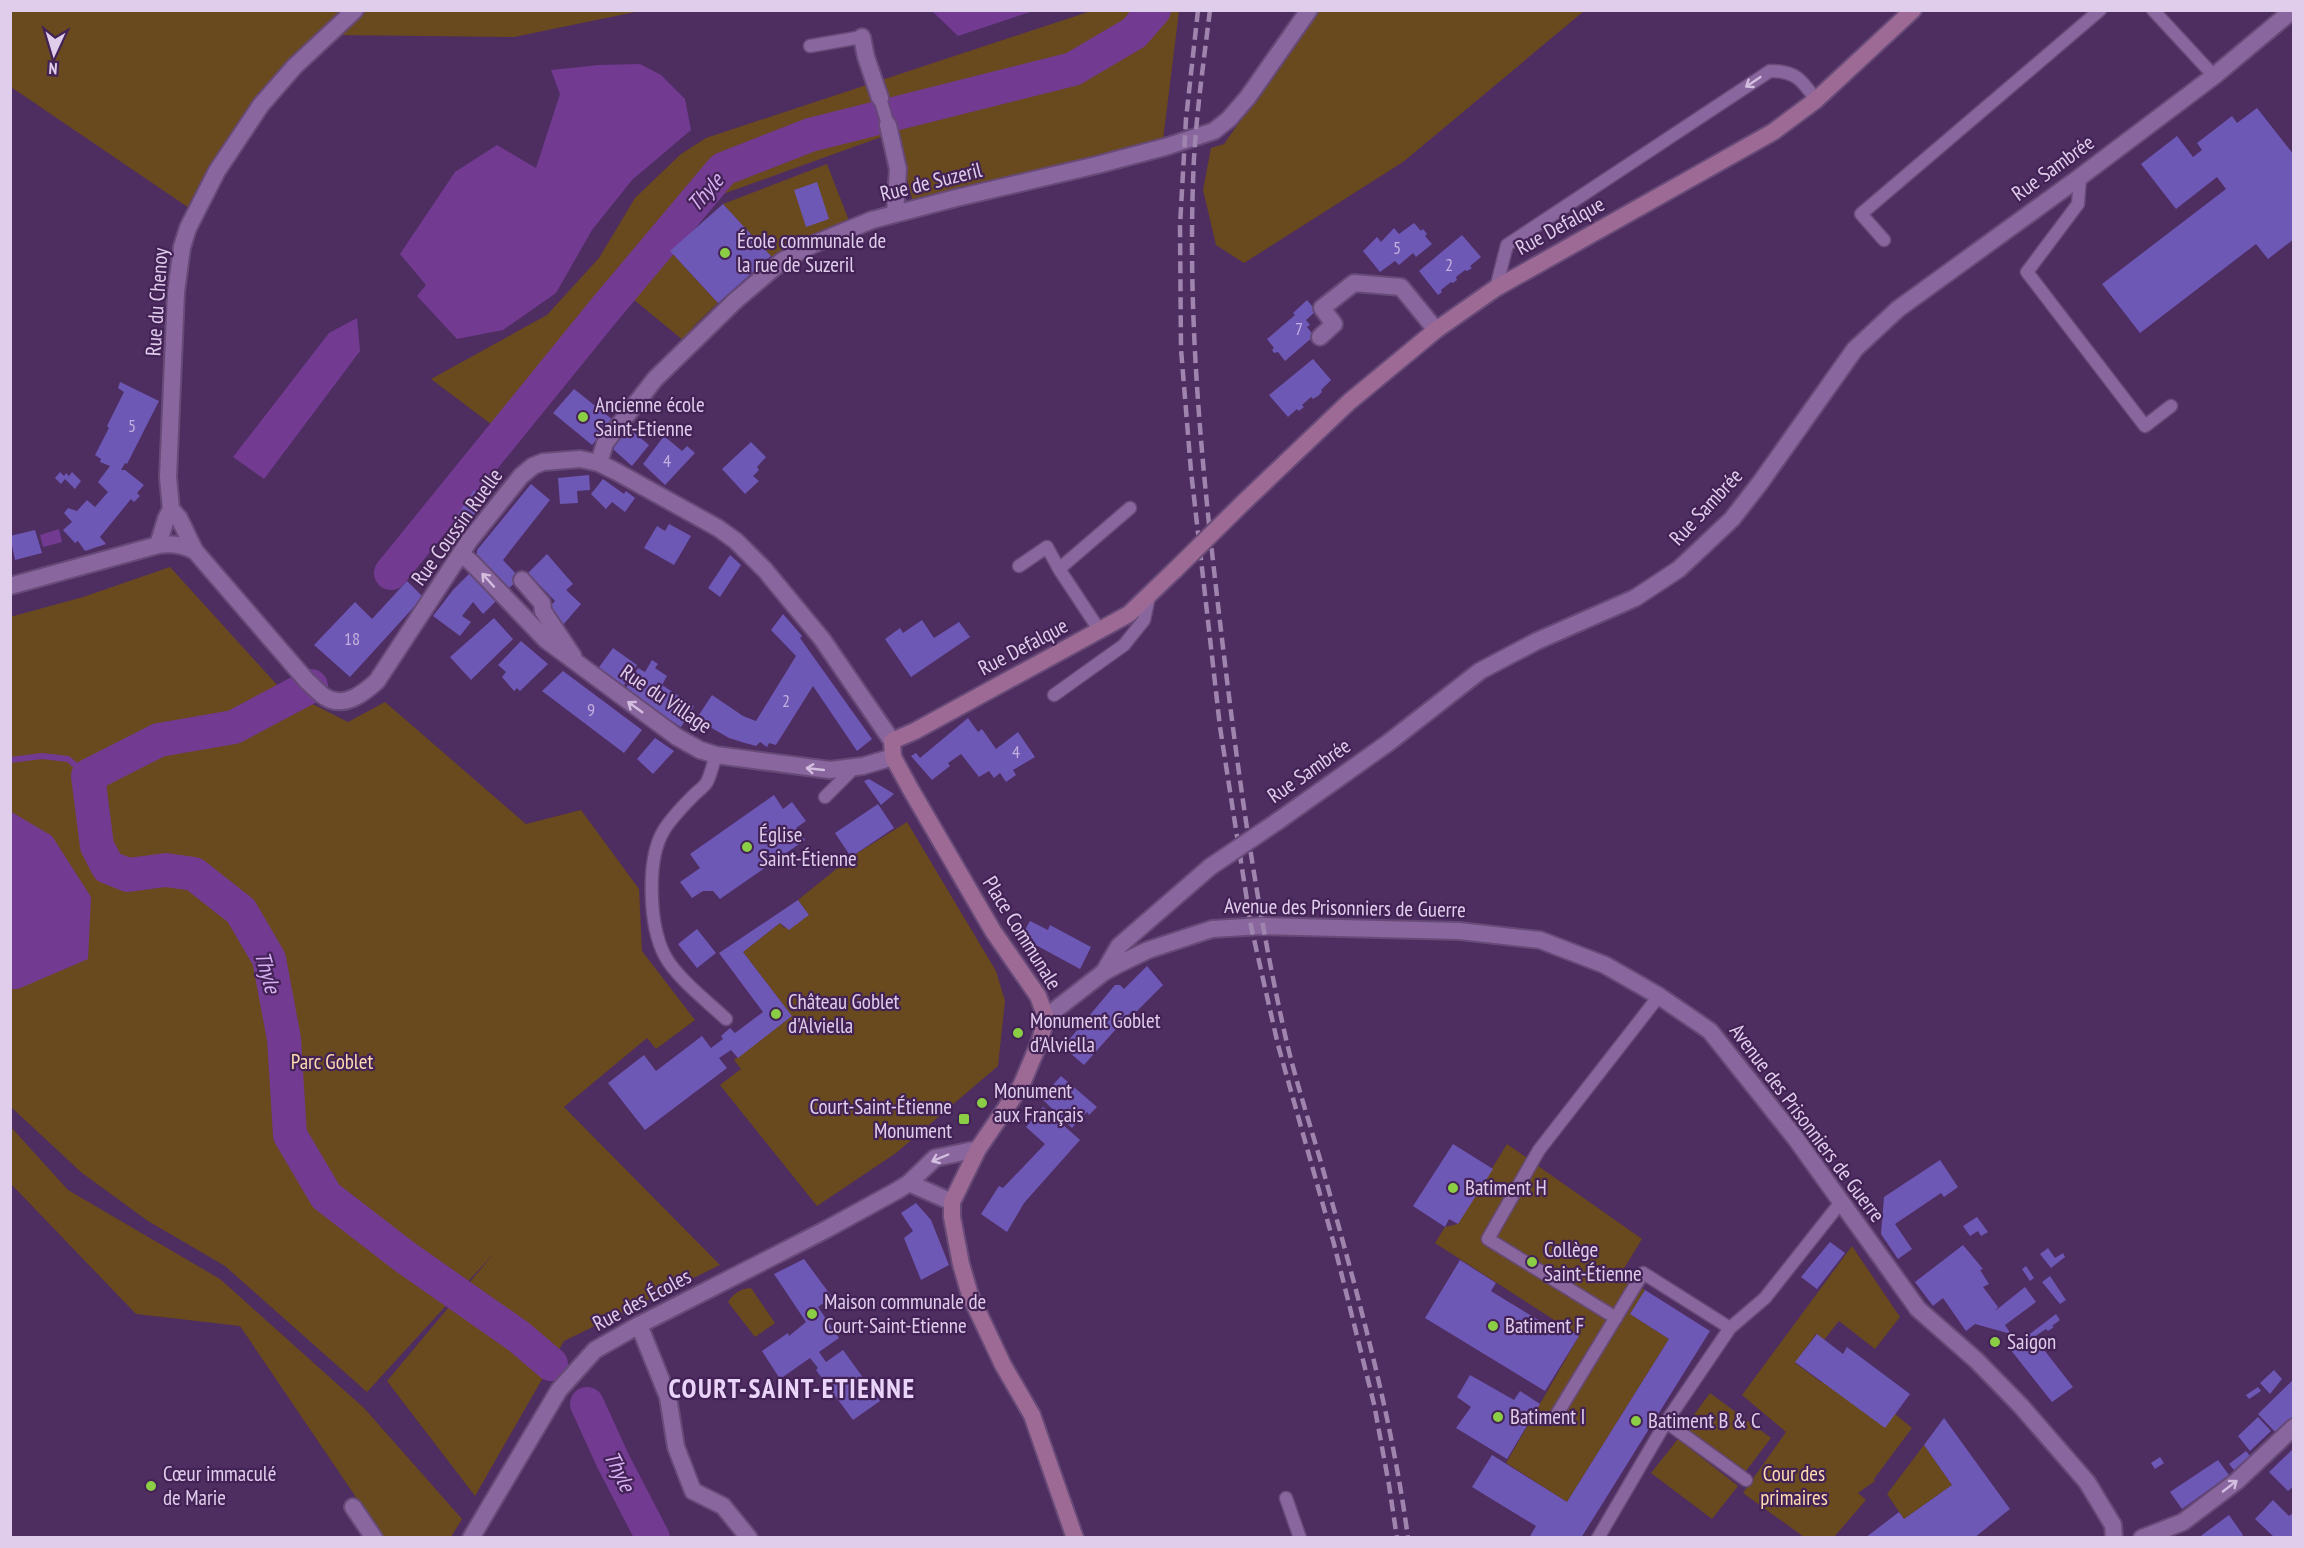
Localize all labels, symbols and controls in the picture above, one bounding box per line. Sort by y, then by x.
north arrow [24,24,84,84]
text: N [48,59,58,79]
one-way arrow [1745,76,1762,88]
street label: Rue Sambrée [2006,129,2099,207]
street label: Rue de Suzeril [877,156,985,207]
water label: Thyle [681,166,731,217]
street label: Rue Defalque [1511,190,1609,261]
place label: École communale de la rue de Suzeril [737,227,886,278]
house number: 5 [1393,236,1401,259]
marker: École communale de la rue de Suzeril [718,246,732,260]
street label: Rue du Chenoy [139,247,174,357]
house number: 2 [1445,253,1453,276]
house number: 7 [1295,317,1303,340]
place label: Ancienne école Saint-Etienne [595,391,705,442]
marker: Ancienne école Saint-Etienne [576,410,590,424]
house number: 5 [128,414,136,437]
house number: 4 [663,449,671,472]
street label: Rue Coussin Ruelle [405,463,508,591]
street label: Rue Sambrée [1663,463,1748,551]
one-way arrow [481,573,495,588]
street label: Rue Defalque [973,612,1072,681]
house number: 18 [344,627,360,650]
street label: Rue du Village [615,658,717,739]
house number: 2 [782,689,790,712]
house number: 9 [587,698,595,721]
one-way arrow [628,701,644,713]
street label: Rue Sambrée [1262,732,1356,809]
house number: 4 [1012,740,1020,763]
one-way arrow [806,763,826,774]
place label: Église Saint-Étienne [759,821,857,872]
marker: Église Saint-Étienne [740,840,754,854]
street label: Place Communale [977,871,1068,994]
street label: Avenue des Prisonniers de Guerre [1224,892,1466,923]
water label: Thyle [249,948,288,998]
place label: Château Goblet d'Alviella [788,988,900,1039]
marker: Château Goblet d'Alviella [769,1007,783,1021]
place label: Monument Goblet d’Alviella [1030,1007,1161,1058]
street label: Avenue des Prisonniers de Guerre [1724,1018,1891,1227]
marker: Monument Goblet d’Alviella [1011,1026,1025,1040]
park label: Parc Goblet [291,1048,373,1075]
place label: Monument aux Français [994,1077,1084,1128]
place label: Court-Saint-Étienne Monument [809,1093,952,1144]
marker: Monument aux Français [975,1096,989,1110]
marker: Court-Saint-Étienne Monument [957,1112,971,1126]
one-way arrow [931,1153,949,1164]
place label: Batiment H [1465,1174,1547,1201]
marker: Batiment H [1446,1181,1460,1195]
place label: Collège Saint-Étienne [1544,1236,1642,1287]
marker: Collège Saint-Étienne [1525,1255,1539,1269]
street label: Rue des Écoles [588,1262,696,1337]
place label: Maison communale de Court-Saint-Etienne [824,1288,986,1339]
marker: Maison communale de Court-Saint-Etienne [805,1307,819,1321]
place label: Batiment F [1505,1312,1584,1339]
marker: Batiment F [1486,1319,1500,1333]
place label: Saigon [2007,1328,2056,1355]
marker: Saigon [1988,1335,2002,1349]
district label: COURT-SAINT-ETIENNE [668,1371,916,1405]
place label: Batiment I [1510,1403,1585,1430]
place label: Batiment B & C [1648,1407,1761,1434]
marker: Batiment I [1491,1410,1505,1424]
marker: Batiment B & C [1629,1414,1643,1428]
water label: Thyle [598,1446,643,1498]
place label: Cœur immaculé de Marie [163,1460,276,1511]
park label: Cour des primaires [1760,1460,1828,1511]
marker: Cœur immaculé de Marie [144,1479,158,1493]
one-way arrow [2221,1480,2237,1493]

